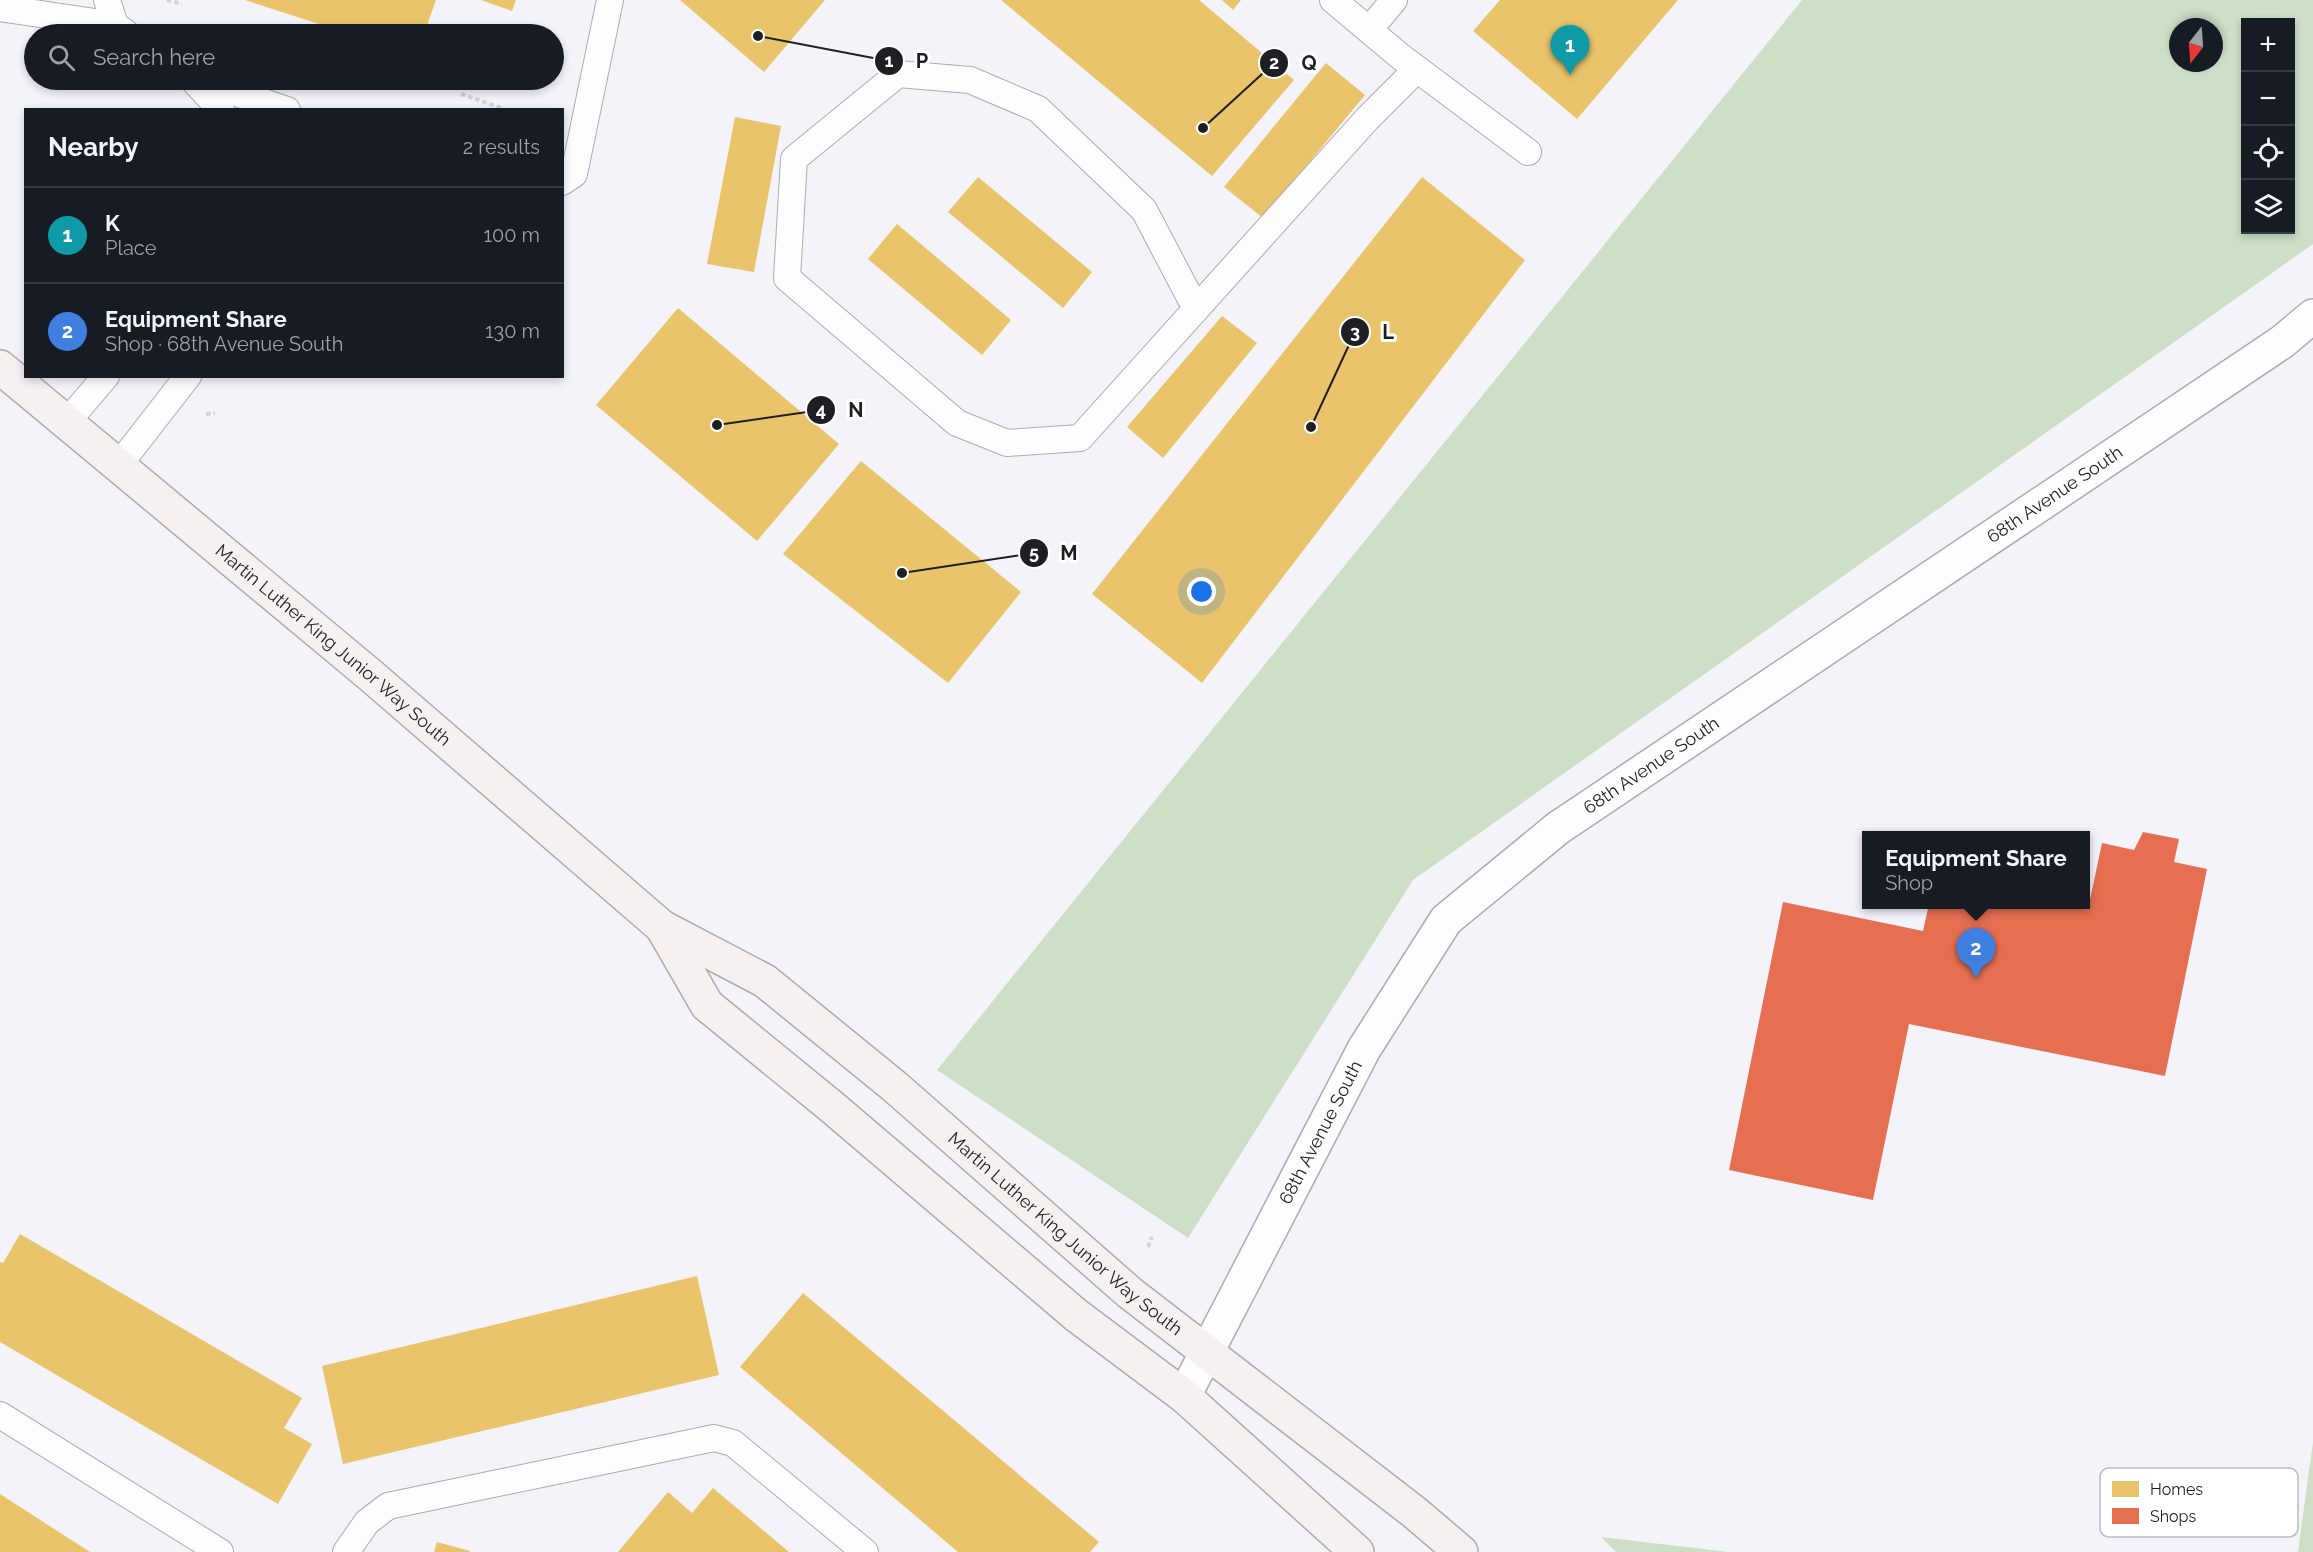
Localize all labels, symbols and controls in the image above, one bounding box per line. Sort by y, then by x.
north arrow [2169,18,2223,72]
map controls [2241,18,2295,234]
button: + [2241,18,2295,72]
search box [24,24,564,90]
pin: 1 [1550,26,1590,75]
icon: search [45,41,78,74]
callout: P [874,42,941,80]
text: Search here [93,44,215,70]
callout: Q [1259,44,1329,82]
text: P [916,49,929,73]
text: 1 [885,50,894,71]
text: Q [1301,51,1317,75]
text: 2 [1269,52,1279,73]
button: − [2241,72,2295,126]
button: locate [2241,126,2295,180]
text: Nearby [48,132,138,162]
text: 2 results [463,135,540,159]
button: layers [2241,180,2295,234]
text: K [105,210,120,236]
text: 1 [63,223,72,247]
text: 100 m [483,223,540,247]
text: Place [105,236,156,260]
text: Equipment Share [105,306,287,332]
callout: L [1340,313,1406,351]
text: 2 [62,319,73,343]
text: 130 m [485,319,540,343]
text: L [1382,320,1394,344]
text: 3 [1350,321,1360,342]
text: Shop · 68th Avenue South [105,332,343,356]
callout: N [806,391,875,429]
text: N [848,398,864,422]
text: 4 [816,399,826,420]
street label: 68th Avenue South [1983,441,2126,547]
callout: M [1019,534,1090,572]
street label: Martin Luther King Junior Way South [211,540,455,750]
text: M [1060,541,1078,565]
text: 5 [1029,542,1039,563]
your location [1187,577,1216,606]
street label: 68th Avenue South [1579,712,1723,818]
popup [1862,831,2090,909]
text: Equipment Share [1885,845,2067,871]
text: Shop [1885,871,1933,895]
pin: 2 [1956,928,1996,978]
street label: 68th Avenue South [1274,1057,1366,1207]
street label: Martin Luther King Junior Way South [944,1128,1187,1339]
legend [2100,1468,2298,1537]
text: Homes [2150,1480,2203,1499]
text: Shops [2150,1507,2196,1526]

